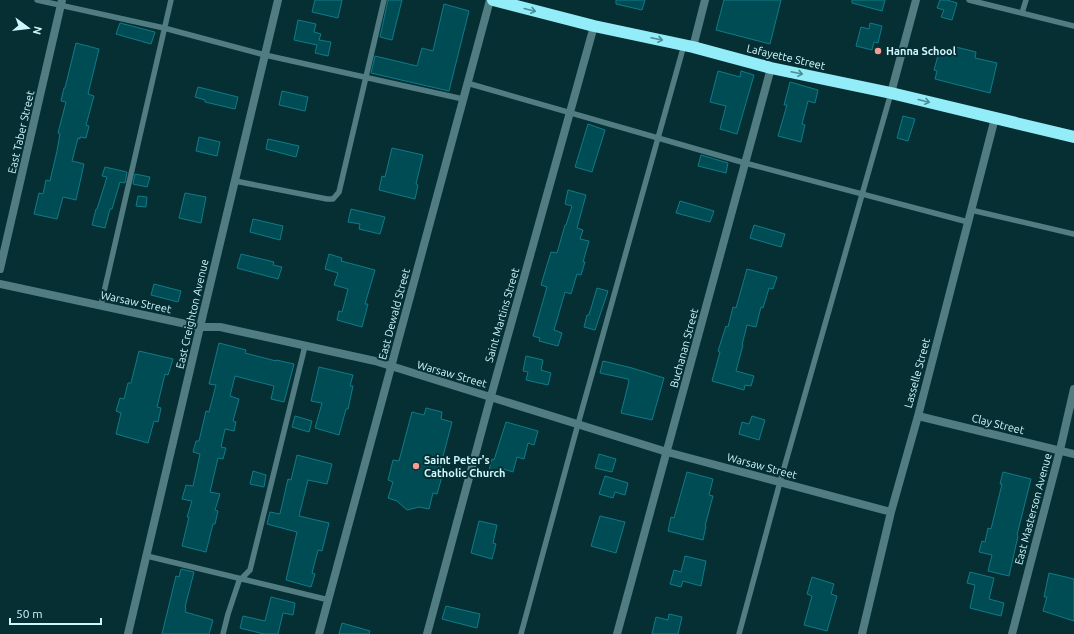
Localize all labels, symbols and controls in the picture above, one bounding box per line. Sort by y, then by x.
one-way arrow [524,6,537,14]
north arrow [8,8,48,48]
text: N [31,25,45,36]
one-way arrow [650,36,663,44]
street label: Lafayette Street [745,42,827,72]
place label: Hanna School [886,45,957,57]
marker: Hanna School [873,46,883,56]
one-way arrow [790,70,803,78]
street label: East Taber Street [6,89,37,175]
one-way arrow [917,98,930,105]
street label: East Creighton Avenue [174,258,210,370]
street label: East Dewald Street [376,266,412,361]
street label: Saint Martins Street [483,266,521,364]
street label: Warsaw Street [100,289,173,315]
street label: Buchanan Street [668,306,701,389]
street label: Lasselle Street [902,336,932,409]
street label: Warsaw Street [416,358,489,390]
street label: Clay Street [970,412,1026,436]
street label: Warsaw Street [726,451,799,481]
street label: East Masterson Avenue [1012,452,1054,566]
place label: Saint Peter's Catholic Church [424,454,505,479]
marker: Saint Peter's Catholic Church [411,461,421,471]
scale bar [10,600,101,626]
text: 50 m [16,607,43,620]

